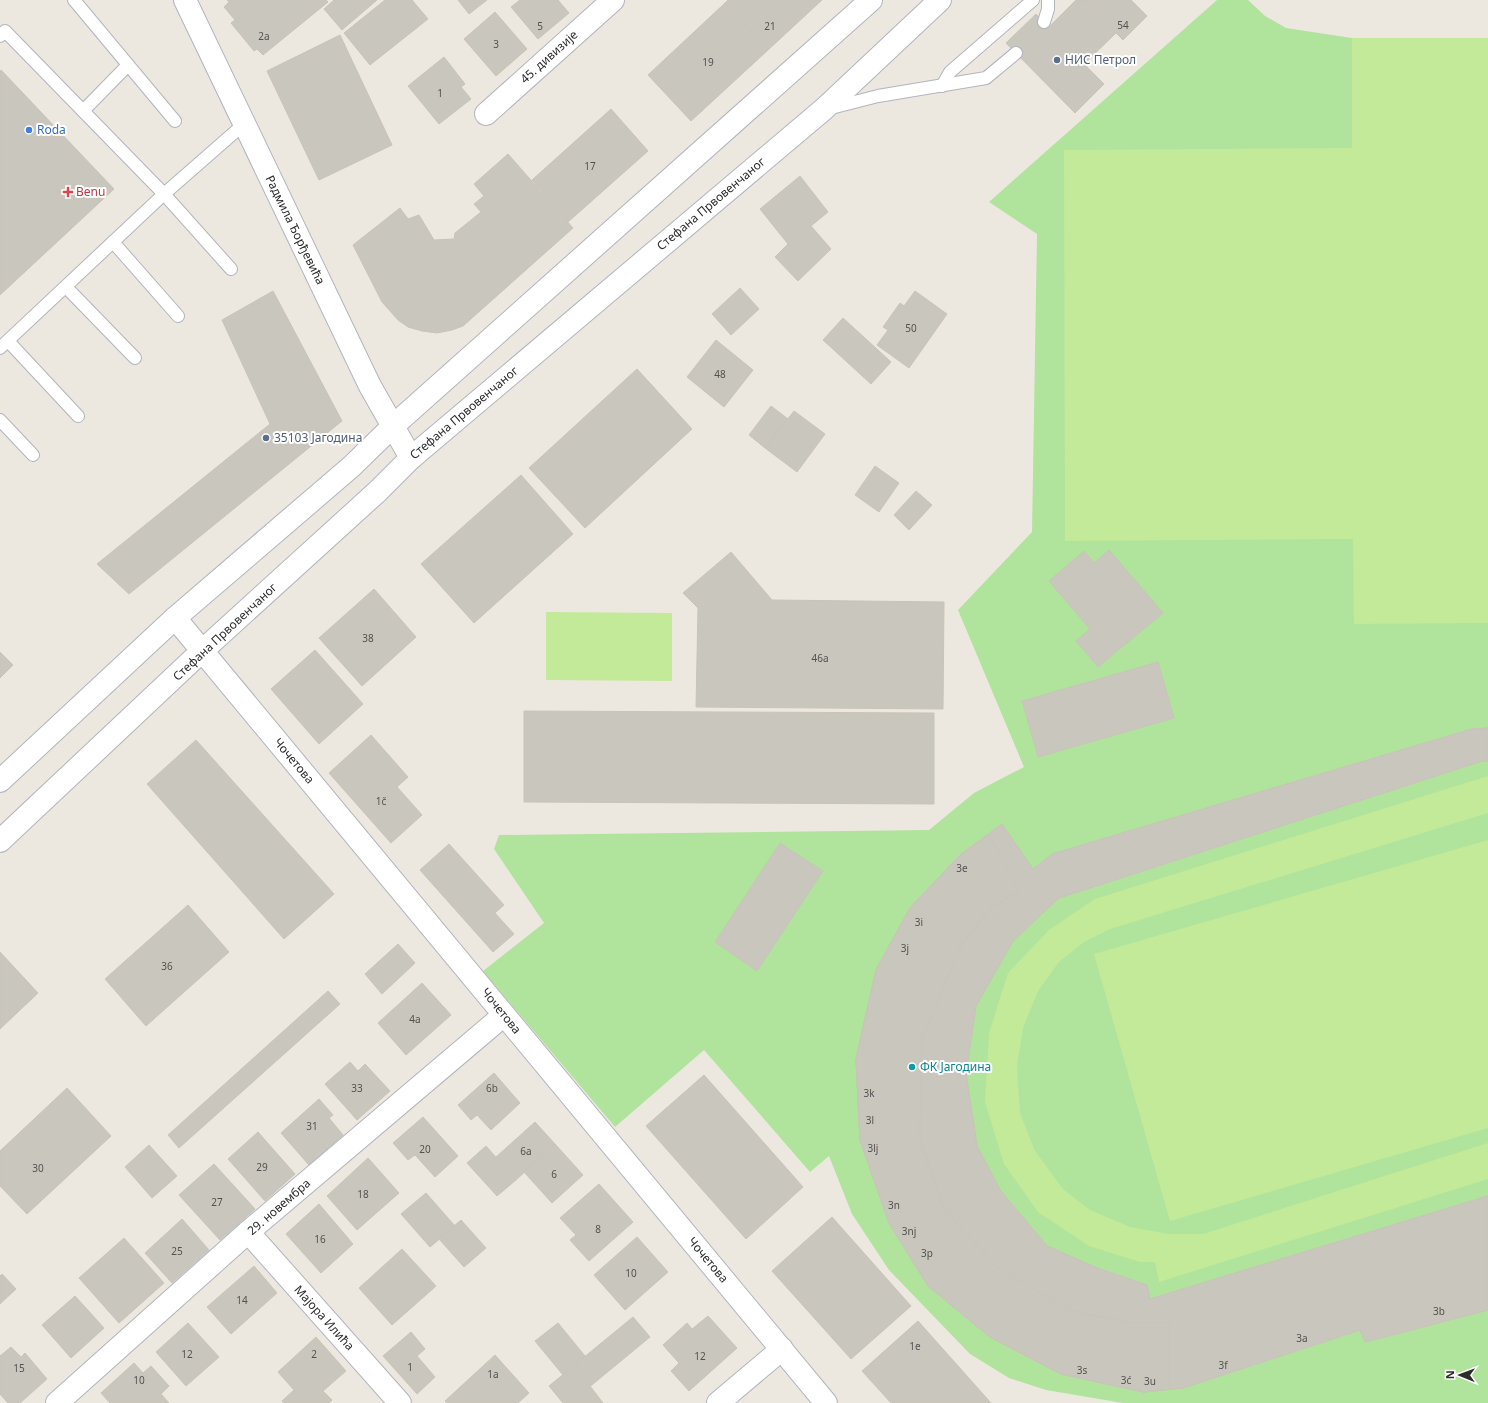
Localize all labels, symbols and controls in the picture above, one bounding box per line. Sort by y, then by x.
house number: 54 [1117,18,1129,32]
house number: 5 [537,19,543,33]
house number: 21 [764,19,776,33]
street label: 45. дивизије [516,26,581,87]
house number: 2a [258,29,270,43]
house number: 3 [493,37,499,51]
place label: НИС Петрол [1065,51,1136,68]
house number: 19 [702,55,714,69]
marker: НИС Петрол [1052,55,1062,65]
house number: 1 [437,86,443,100]
place label: Roda [37,121,66,138]
marker: Roda [24,125,34,135]
street label: Стефана Првовенчаног [653,153,768,254]
house number: 17 [584,159,596,173]
street label: Радмила Ђорђевића [262,172,329,287]
place label: Benu [76,183,105,200]
marker: Benu [63,187,73,197]
house number: 50 [905,321,917,335]
street label: Стефана Првовенчаног [406,362,521,463]
house number: 48 [714,367,726,381]
place label: 35103 Јагодина [274,429,362,446]
marker: 35103 Јагодина [261,433,271,443]
street label: Стефана Првовенчаног [169,579,280,684]
house number: 38 [362,631,374,645]
house number: 46a [811,651,829,665]
street label: Чочетова [270,734,318,787]
house number: 1č [376,794,386,808]
house number: 3e [956,861,968,875]
house number: 3i [915,915,923,929]
house number: 3j [901,941,909,955]
house number: 36 [161,959,173,973]
street label: Чочетова [478,984,525,1037]
house number: 4a [409,1012,421,1026]
place label: ФК Јагодина [920,1058,991,1075]
marker: ФК Јагодина [907,1062,917,1072]
house number: 33 [351,1081,363,1095]
house number: 6b [486,1081,498,1095]
house number: 3k [863,1086,875,1100]
house number: 3l [866,1113,874,1127]
house number: 31 [306,1119,318,1133]
house number: 3lj [868,1141,878,1155]
house number: 20 [419,1142,431,1156]
house number: 6a [520,1144,532,1158]
house number: 29 [256,1160,268,1174]
house number: 30 [32,1161,44,1175]
house number: 6 [551,1167,557,1181]
street label: 29. новембра [244,1175,314,1239]
house number: 18 [357,1187,369,1201]
house number: 27 [211,1195,223,1209]
house number: 3n [888,1198,900,1212]
house number: 8 [595,1222,601,1236]
house number: 3nj [902,1224,916,1238]
house number: 16 [314,1232,326,1246]
street label: Чочетова [684,1233,732,1286]
house number: 25 [171,1244,183,1258]
house number: 3p [921,1246,933,1260]
house number: 10 [625,1266,637,1280]
street label: Мајора Илића [290,1281,358,1354]
house number: 14 [236,1293,248,1307]
house number: 3b [1433,1304,1445,1318]
house number: 3a [1296,1331,1308,1345]
house number: 1e [909,1339,921,1353]
house number: 12 [181,1347,193,1361]
house number: 2 [311,1347,317,1361]
house number: 12 [694,1349,706,1363]
north arrow [1440,1355,1480,1395]
house number: 3f [1218,1358,1228,1372]
house number: 1 [407,1360,413,1374]
house number: 15 [13,1361,25,1375]
house number: 3s [1077,1363,1087,1377]
house number: 1a [487,1367,499,1381]
text: N [1442,1370,1457,1379]
house number: 10 [133,1373,145,1387]
house number: 3ć [1121,1373,1131,1387]
house number: 3u [1144,1374,1156,1388]

